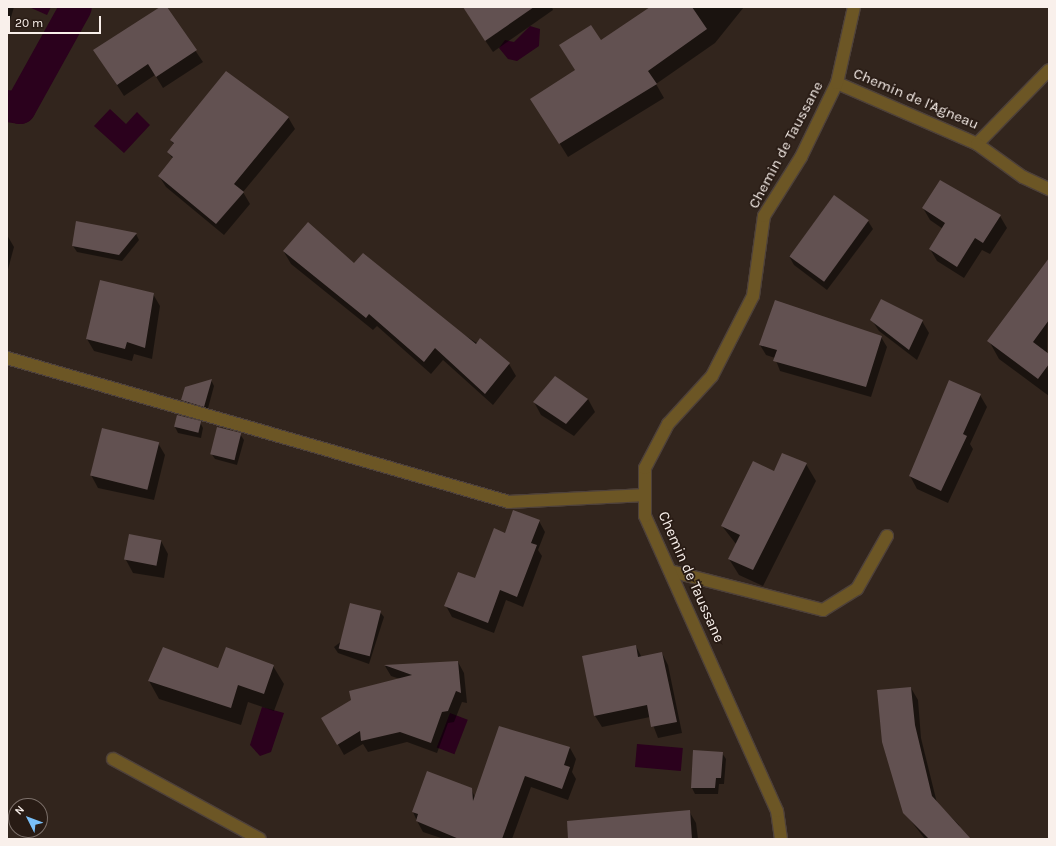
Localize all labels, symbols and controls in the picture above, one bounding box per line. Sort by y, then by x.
scale bar [10,8,103,34]
text: 20 m [15,16,43,30]
street label: Chemin de l'Agneau [851,64,981,134]
street label: Chemin de Taussane [745,78,827,212]
street label: Chemin de Taussane [654,509,728,645]
north arrow [8,798,48,838]
text: N [12,803,27,818]

